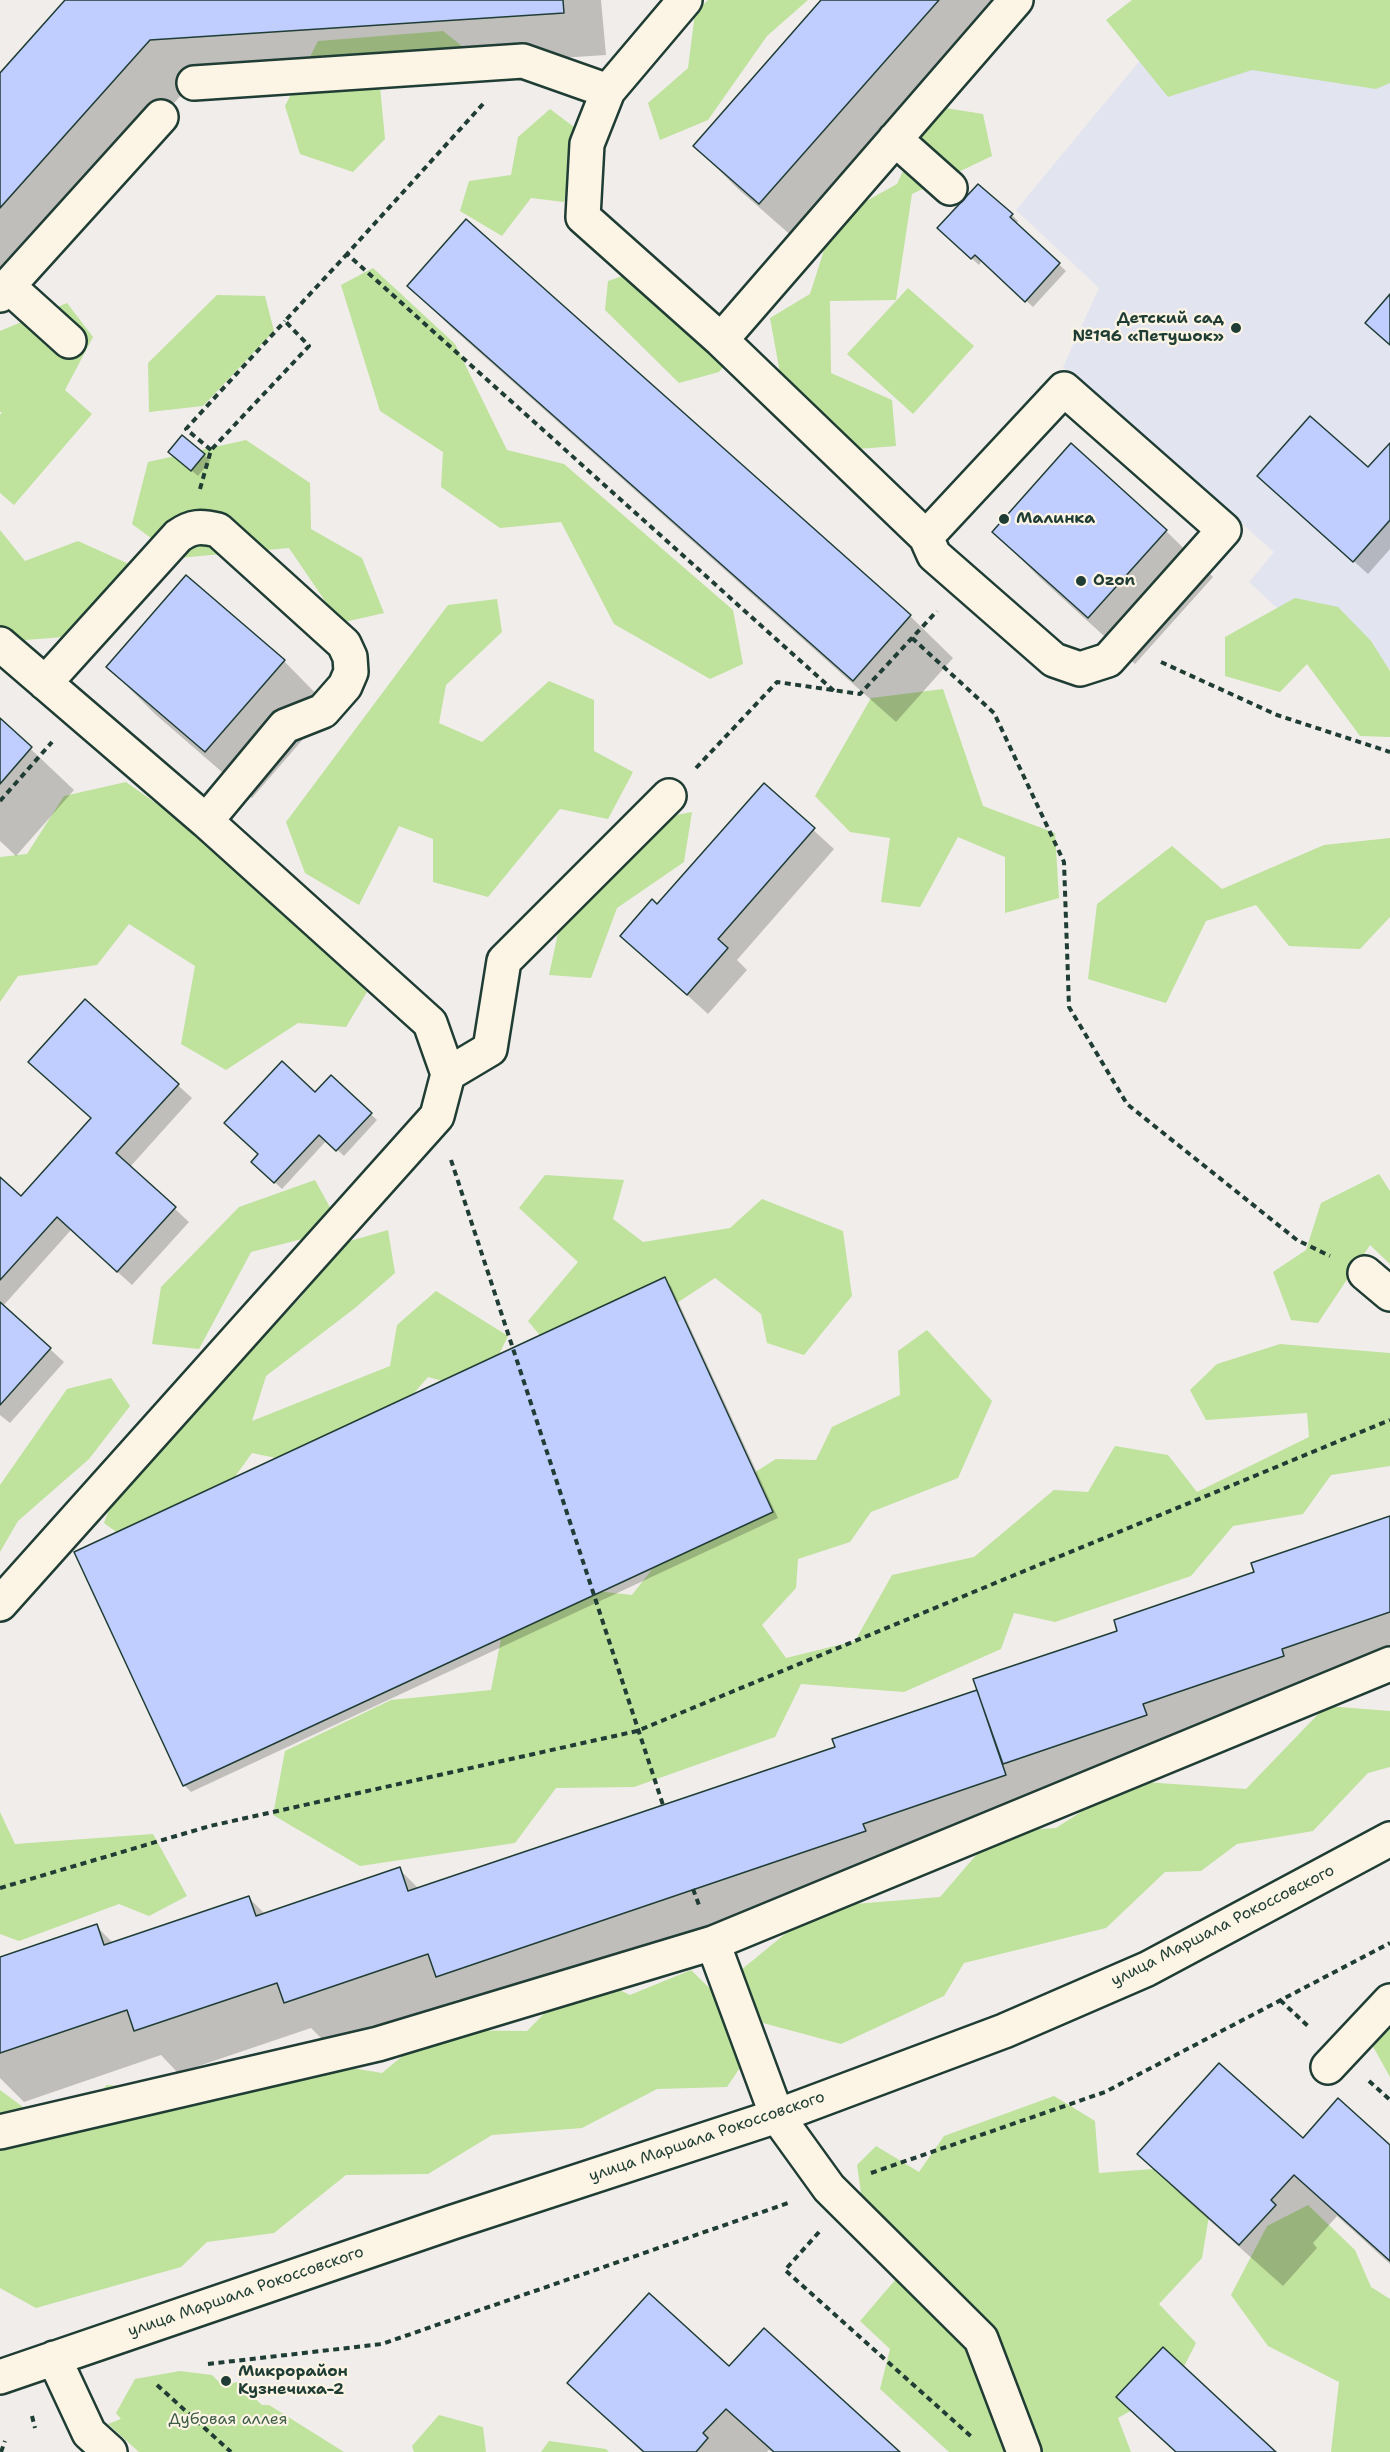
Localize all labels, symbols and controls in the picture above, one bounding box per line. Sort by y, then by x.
place label: Детский сад №196 «Петушок» [1072,309,1224,347]
marker: Детский сад №196 «Петушок» [1229,321,1243,335]
place label: Малинка [1016,509,1095,529]
marker: Малинка [997,512,1011,526]
place label: Ozon [1093,571,1135,591]
marker: Ozon [1074,574,1088,588]
street label: улица Маршала Рокоссовского [1108,1861,1338,1991]
street label: улица Маршала Рокоссовского [587,2088,827,2186]
street label: улица Маршала Рокоссовского [126,2243,366,2341]
place label: Микрорайон Кузнечиха-2 [238,2362,348,2400]
marker: Микрорайон Кузнечиха-2 [219,2374,233,2388]
park label: Дубовая аллея [169,2410,287,2430]

